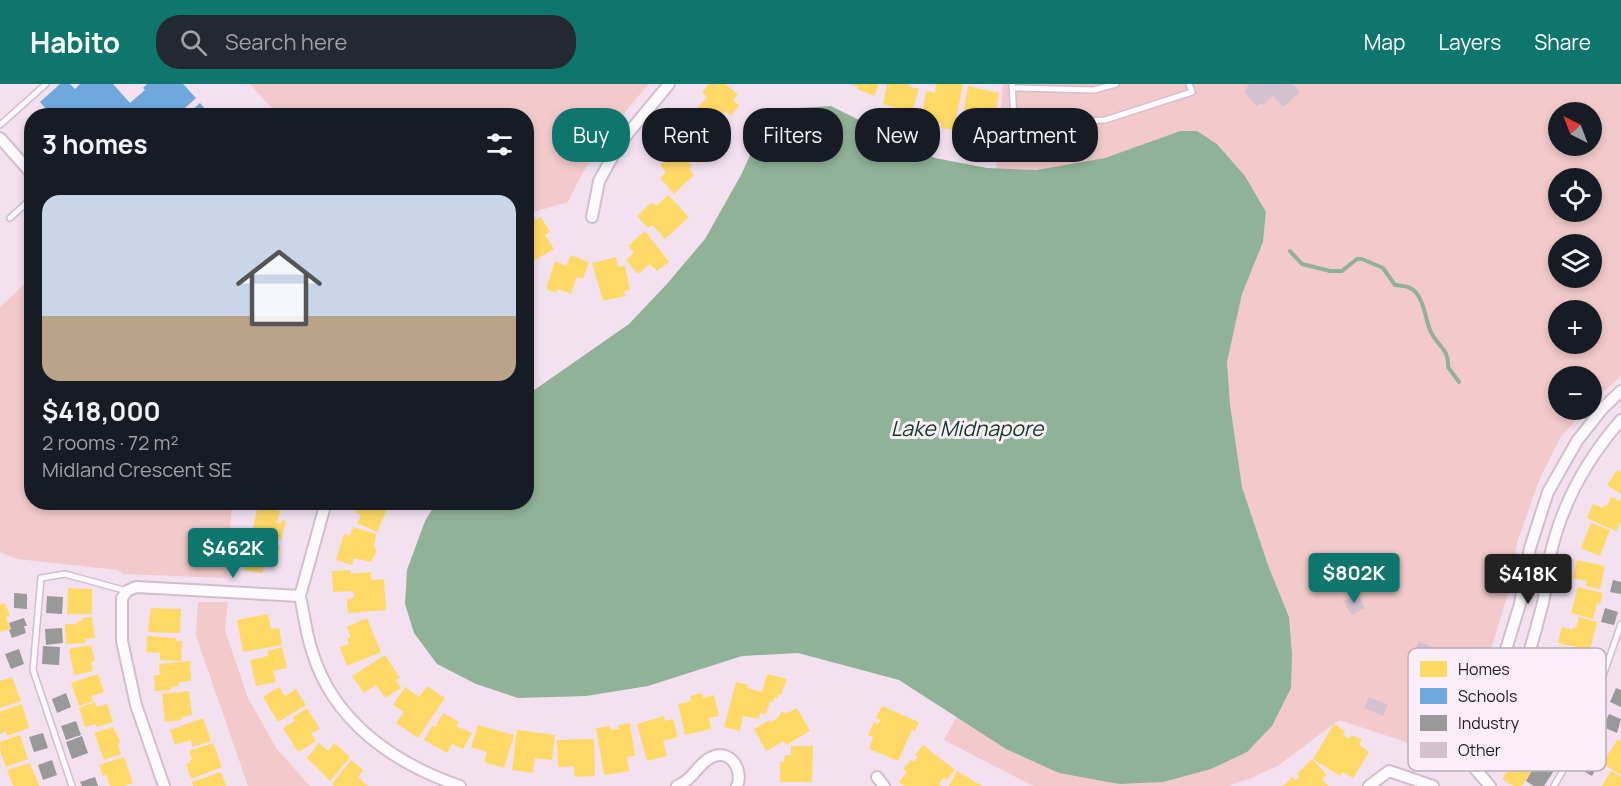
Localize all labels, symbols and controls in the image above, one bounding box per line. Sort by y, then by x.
search box [156,15,576,69]
text: Habito [30,23,120,61]
icon: search [177,26,210,59]
text: Search here [225,27,347,57]
text: Map [1364,28,1405,56]
text: Layers [1438,28,1501,56]
text: Share [1534,28,1591,56]
north arrow [1548,102,1602,156]
map controls [1548,102,1602,420]
chip: Buy [552,108,630,162]
chip: Rent [642,108,731,162]
chip: Filters [743,108,843,162]
chip: New [855,108,940,162]
chip: Apartment [952,108,1098,162]
text: 3 homes [42,126,148,162]
icon: filters [483,128,516,161]
button: locate [1548,168,1602,222]
icon: home [225,234,333,342]
button: layers [1548,234,1602,288]
button: + [1548,300,1602,354]
button: − [1548,366,1602,420]
text: $418,000 [42,393,161,429]
water label: Lake Midnapore [891,414,1045,442]
text: 2 rooms · 72 m² [42,429,178,456]
text: Midland Crescent SE [42,456,232,483]
pin: $462K [191,528,275,579]
text: $462K [202,534,264,561]
pin: $802K [1312,553,1396,604]
pin: $418K [1486,554,1570,605]
text: $802K [1323,559,1385,586]
text: $418K [1499,560,1557,587]
legend [1408,648,1606,771]
text: Homes [1458,658,1510,680]
text: Schools [1458,685,1517,707]
text: Industry [1458,712,1520,734]
text: Other [1458,739,1501,761]

